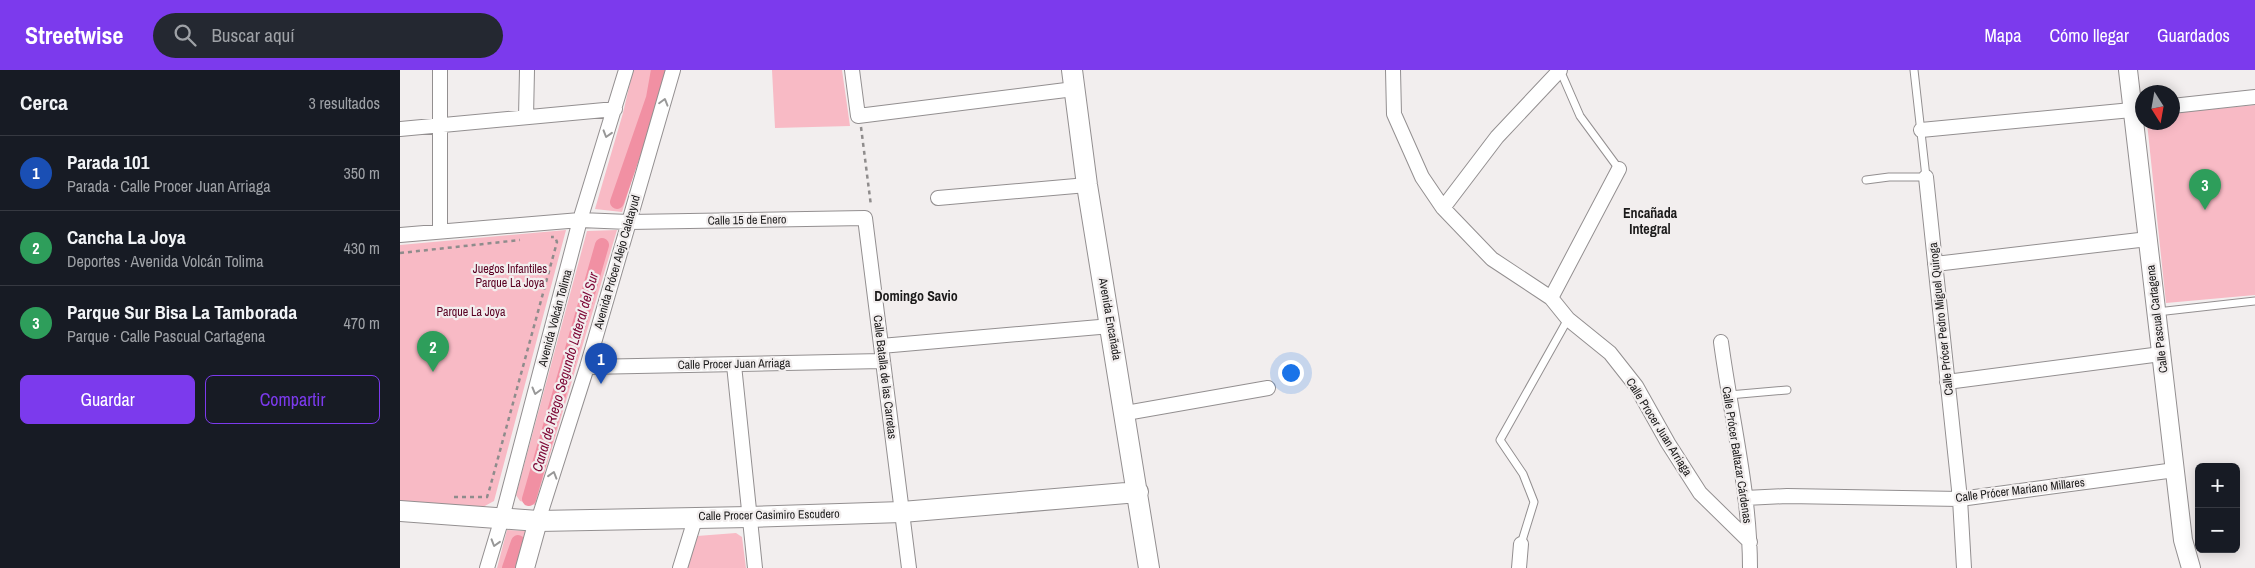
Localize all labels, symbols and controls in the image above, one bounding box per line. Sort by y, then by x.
search box [153,13,503,58]
text: Streetwise [25,19,123,51]
icon: search [171,21,199,49]
text: Buscar aquí [211,22,295,48]
text: Mapa [1984,23,2021,48]
text: Cómo llegar [2049,23,2129,48]
text: Guardados [2157,23,2230,48]
north arrow [2135,85,2180,130]
text: Cerca [20,88,68,117]
text: 3 resultados [309,92,380,114]
one-way arrow [659,98,669,106]
one-way arrow [603,129,613,137]
text: Parada 101 [67,149,149,175]
text: 1 [32,162,40,184]
text: 350 m [344,162,380,184]
pin: 3 [2189,169,2221,210]
text: Parada · Calle Procer Juan Arriaga [67,175,270,197]
street label: Avenida Prócer Alejo Calatayud [590,193,644,332]
district label: Encañada Integral [1623,204,1678,238]
street label: Calle 15 de Enero [707,211,787,229]
text: Cancha La Joya [67,224,186,250]
text: 2 [32,237,40,259]
text: 430 m [344,237,380,259]
street label: Calle Prócer Pedro Miguel Quiroga [1925,241,1957,396]
text: Deportes · Avenida Volcán Tolima [67,250,263,272]
park label: Juegos Infantiles Parque La Joya [473,261,547,291]
street label: Calle Pascual Cartagena [2142,263,2172,374]
street label: Avenida Volcán Tolima [534,267,576,369]
water label: Canal de Riego Segundo Lateral del Sur [528,269,602,474]
street label: Avenida Encañada [1095,276,1125,362]
district label: Domingo Savio [874,287,958,305]
text: Parque Sur Bisa La Tamborada [67,299,297,325]
park label: Parque La Joya [437,304,506,320]
text: 3 [32,312,40,334]
text: 470 m [344,312,380,334]
street label: Calle Batalla de las Carretas [869,314,901,440]
text: Parque · Calle Pascual Cartagena [67,325,265,347]
pin: 2 [417,331,449,372]
pin: 1 [585,343,617,384]
street label: Calle Procer Juan Arriaga [678,355,791,373]
your location [1278,360,1304,386]
button: Guardar [20,375,195,424]
button: Compartir [205,375,380,424]
street label: Calle Procer Juan Arriaga [1622,375,1696,479]
street label: Calle Prócer Baltazar Cárdenas [1718,385,1756,525]
one-way arrow [531,387,541,395]
map controls [2195,463,2240,553]
button: + [2195,463,2240,508]
one-way arrow [548,471,558,479]
street label: Calle Prócer Mariano Millares [1954,474,2086,506]
street label: Calle Procer Casimiro Escudero [698,506,840,524]
button: − [2195,508,2240,553]
one-way arrow [490,538,500,547]

